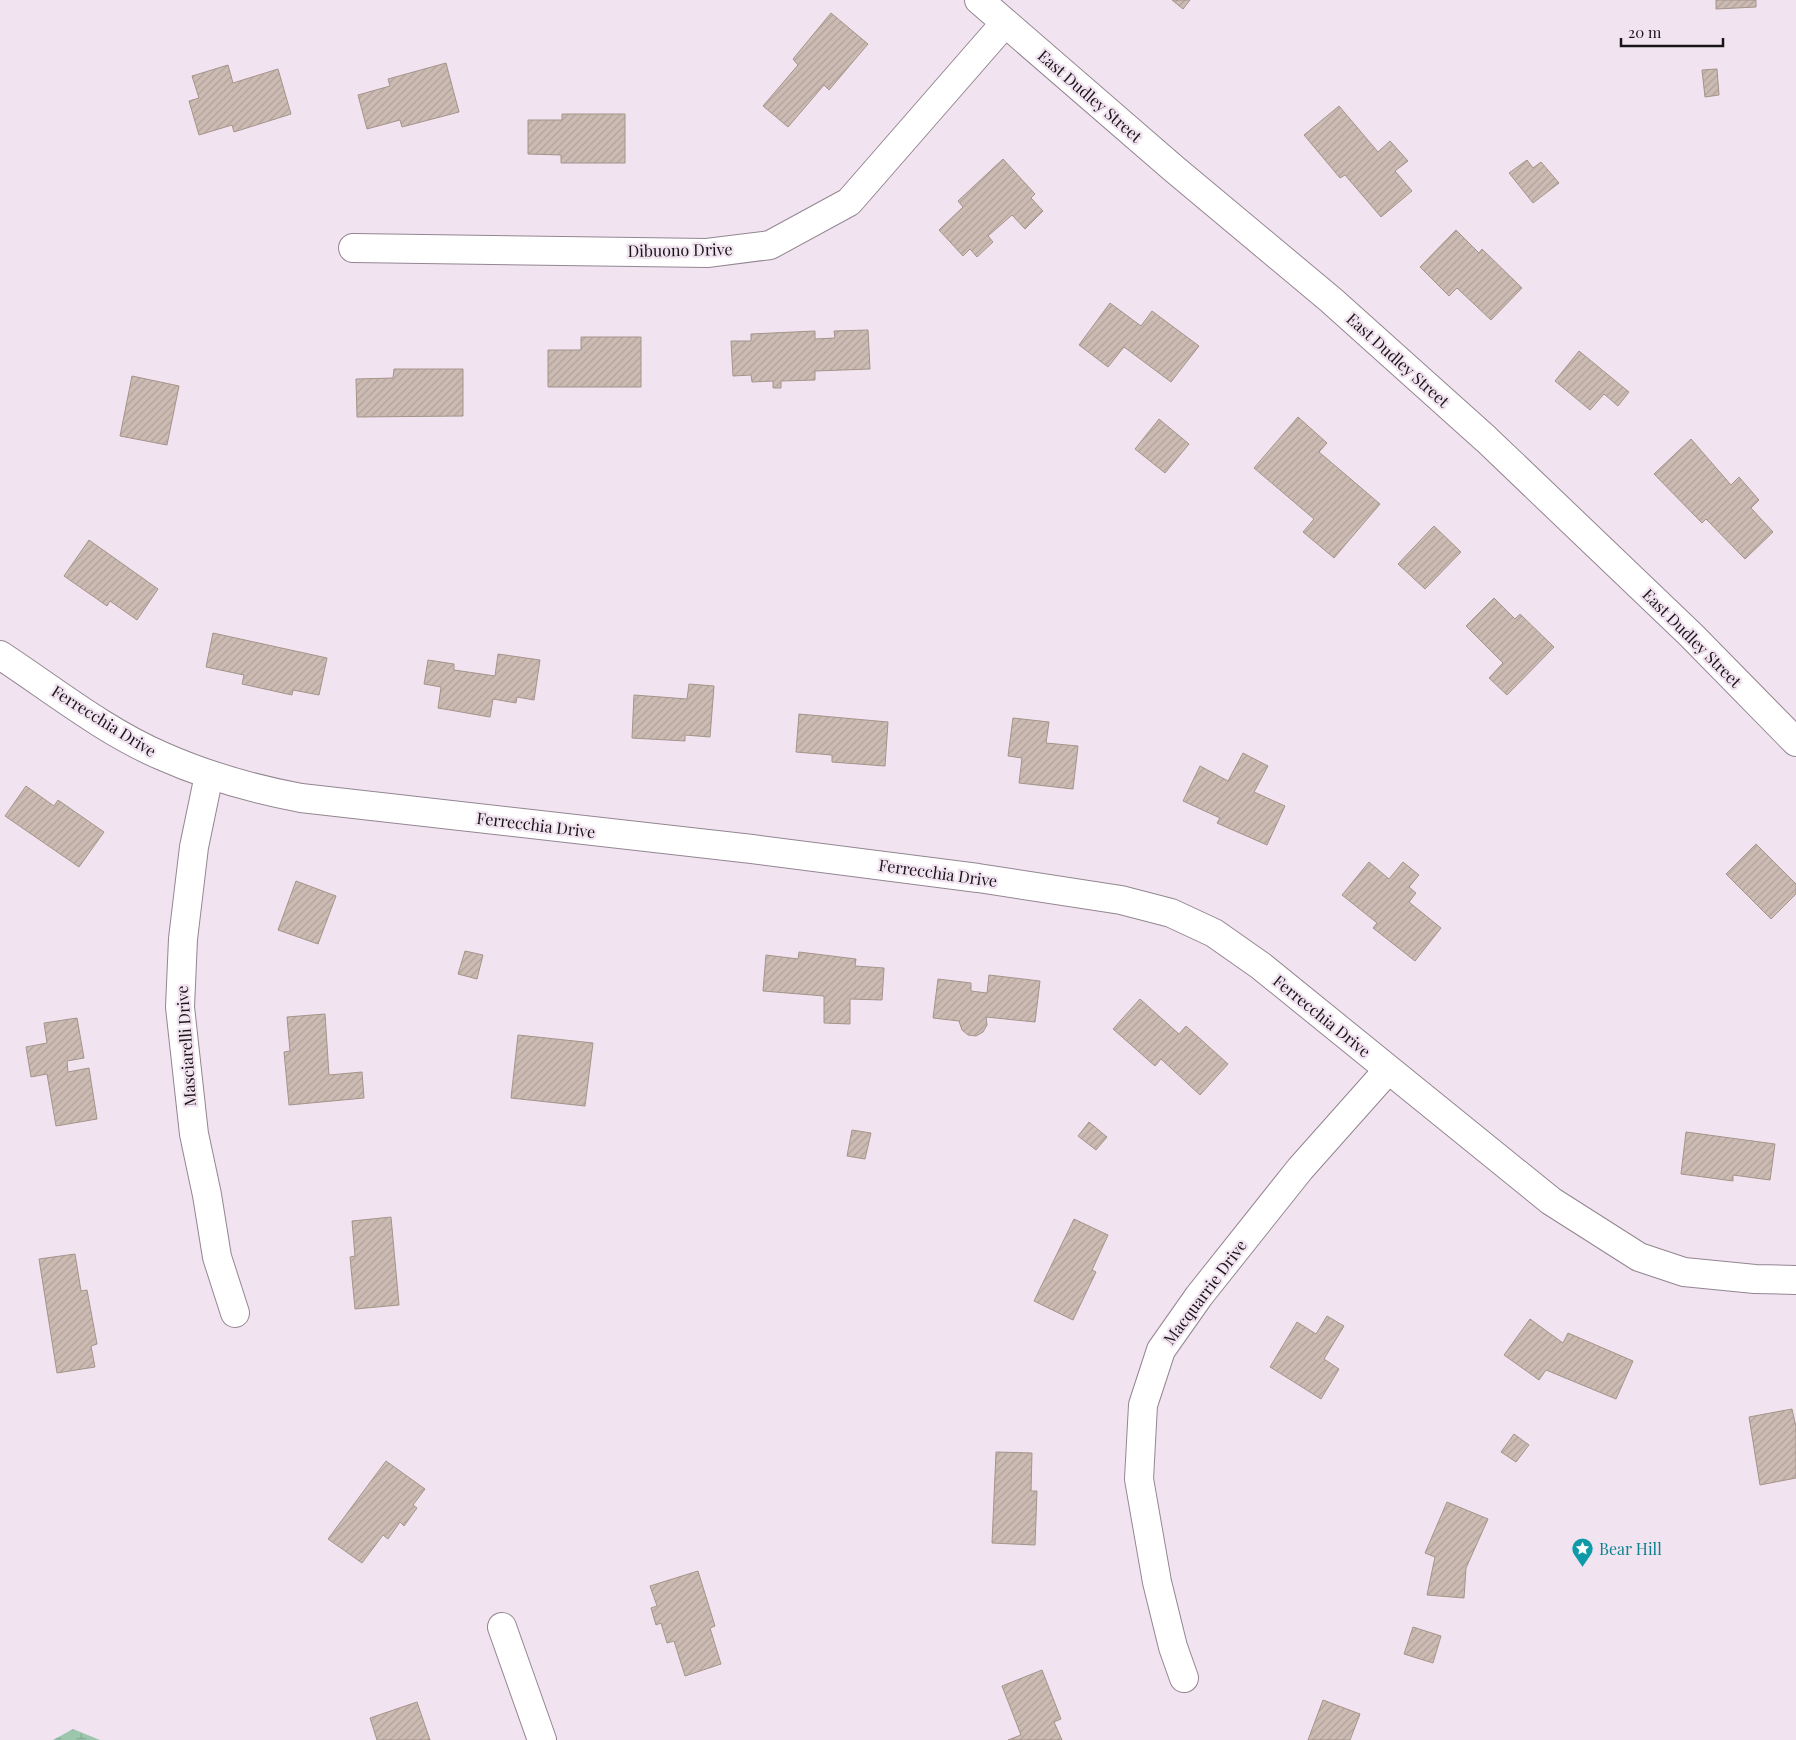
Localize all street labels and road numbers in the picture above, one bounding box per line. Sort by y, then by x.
street label: East Dudley Street [1034,45,1147,147]
street label: Dibuono Drive [627,238,733,261]
street label: East Dudley Street [1342,308,1454,412]
street label: East Dudley Street [1638,584,1746,692]
street label: Ferrecchia Drive [48,680,160,761]
street label: Ferrecchia Drive [476,807,597,842]
street label: Ferrecchia Drive [877,854,999,891]
street label: Ferrecchia Drive [1269,970,1375,1061]
street label: Masciarelli Drive [171,985,200,1107]
street label: Macquarrie Drive [1158,1235,1251,1348]

